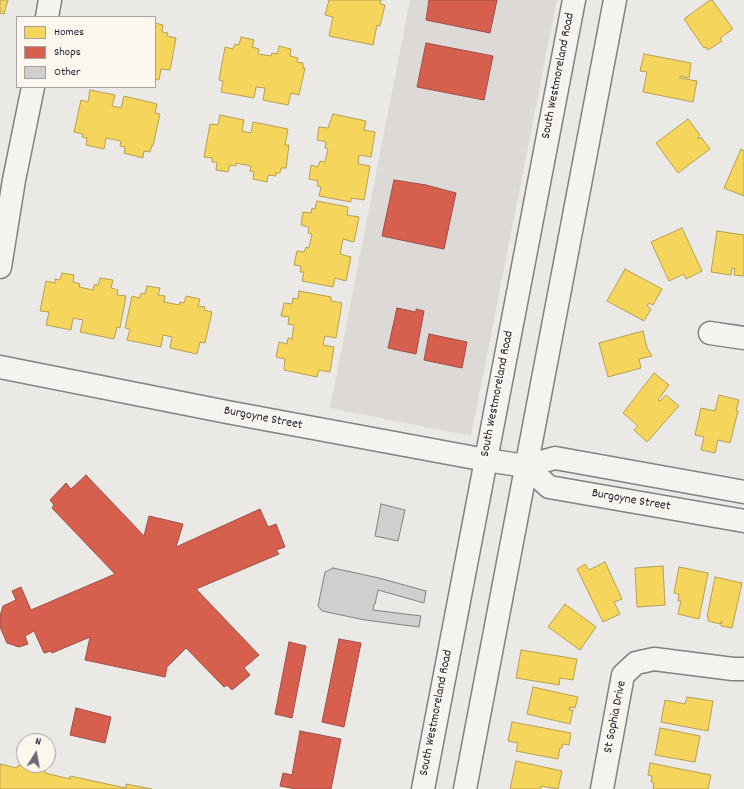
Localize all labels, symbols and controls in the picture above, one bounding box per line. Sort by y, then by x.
street label: South Westmoreland Road [539,12,579,140]
legend [16,16,156,88]
text: Homes [54,24,84,41]
text: Shops [54,44,81,61]
text: Other [54,64,81,81]
street label: South Westmoreland Road [478,330,518,458]
street label: Burgoyne Street [222,404,304,434]
street label: Burgoyne Street [590,486,672,516]
street label: South Westmoreland Road [417,649,457,777]
street label: St Sophia Drive [601,679,631,755]
north arrow [16,733,56,773]
text: N [34,734,42,751]

